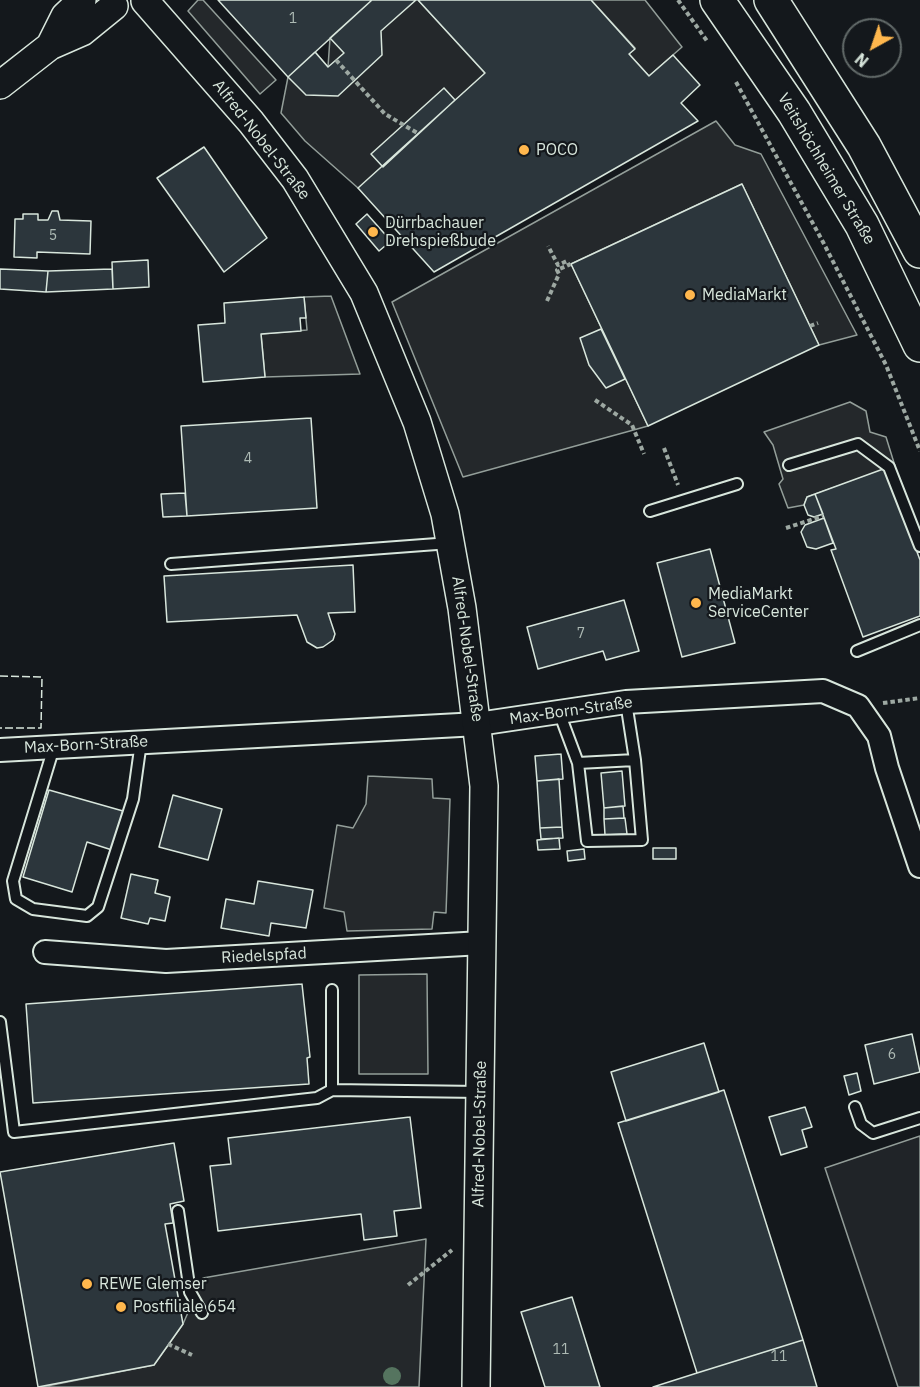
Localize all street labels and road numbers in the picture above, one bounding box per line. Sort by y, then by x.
street label: Alfred-Nobel-Straße [208,76,314,204]
street label: Veitshöchheimer Straße [773,90,879,248]
street label: Alfred-Nobel-Straße [447,575,487,723]
street label: Max-Born-Straße [508,693,634,729]
street label: Max-Born-Straße [23,732,149,758]
street label: Riedelspfad [221,944,307,968]
street label: Alfred-Nobel-Straße [469,1060,491,1208]

